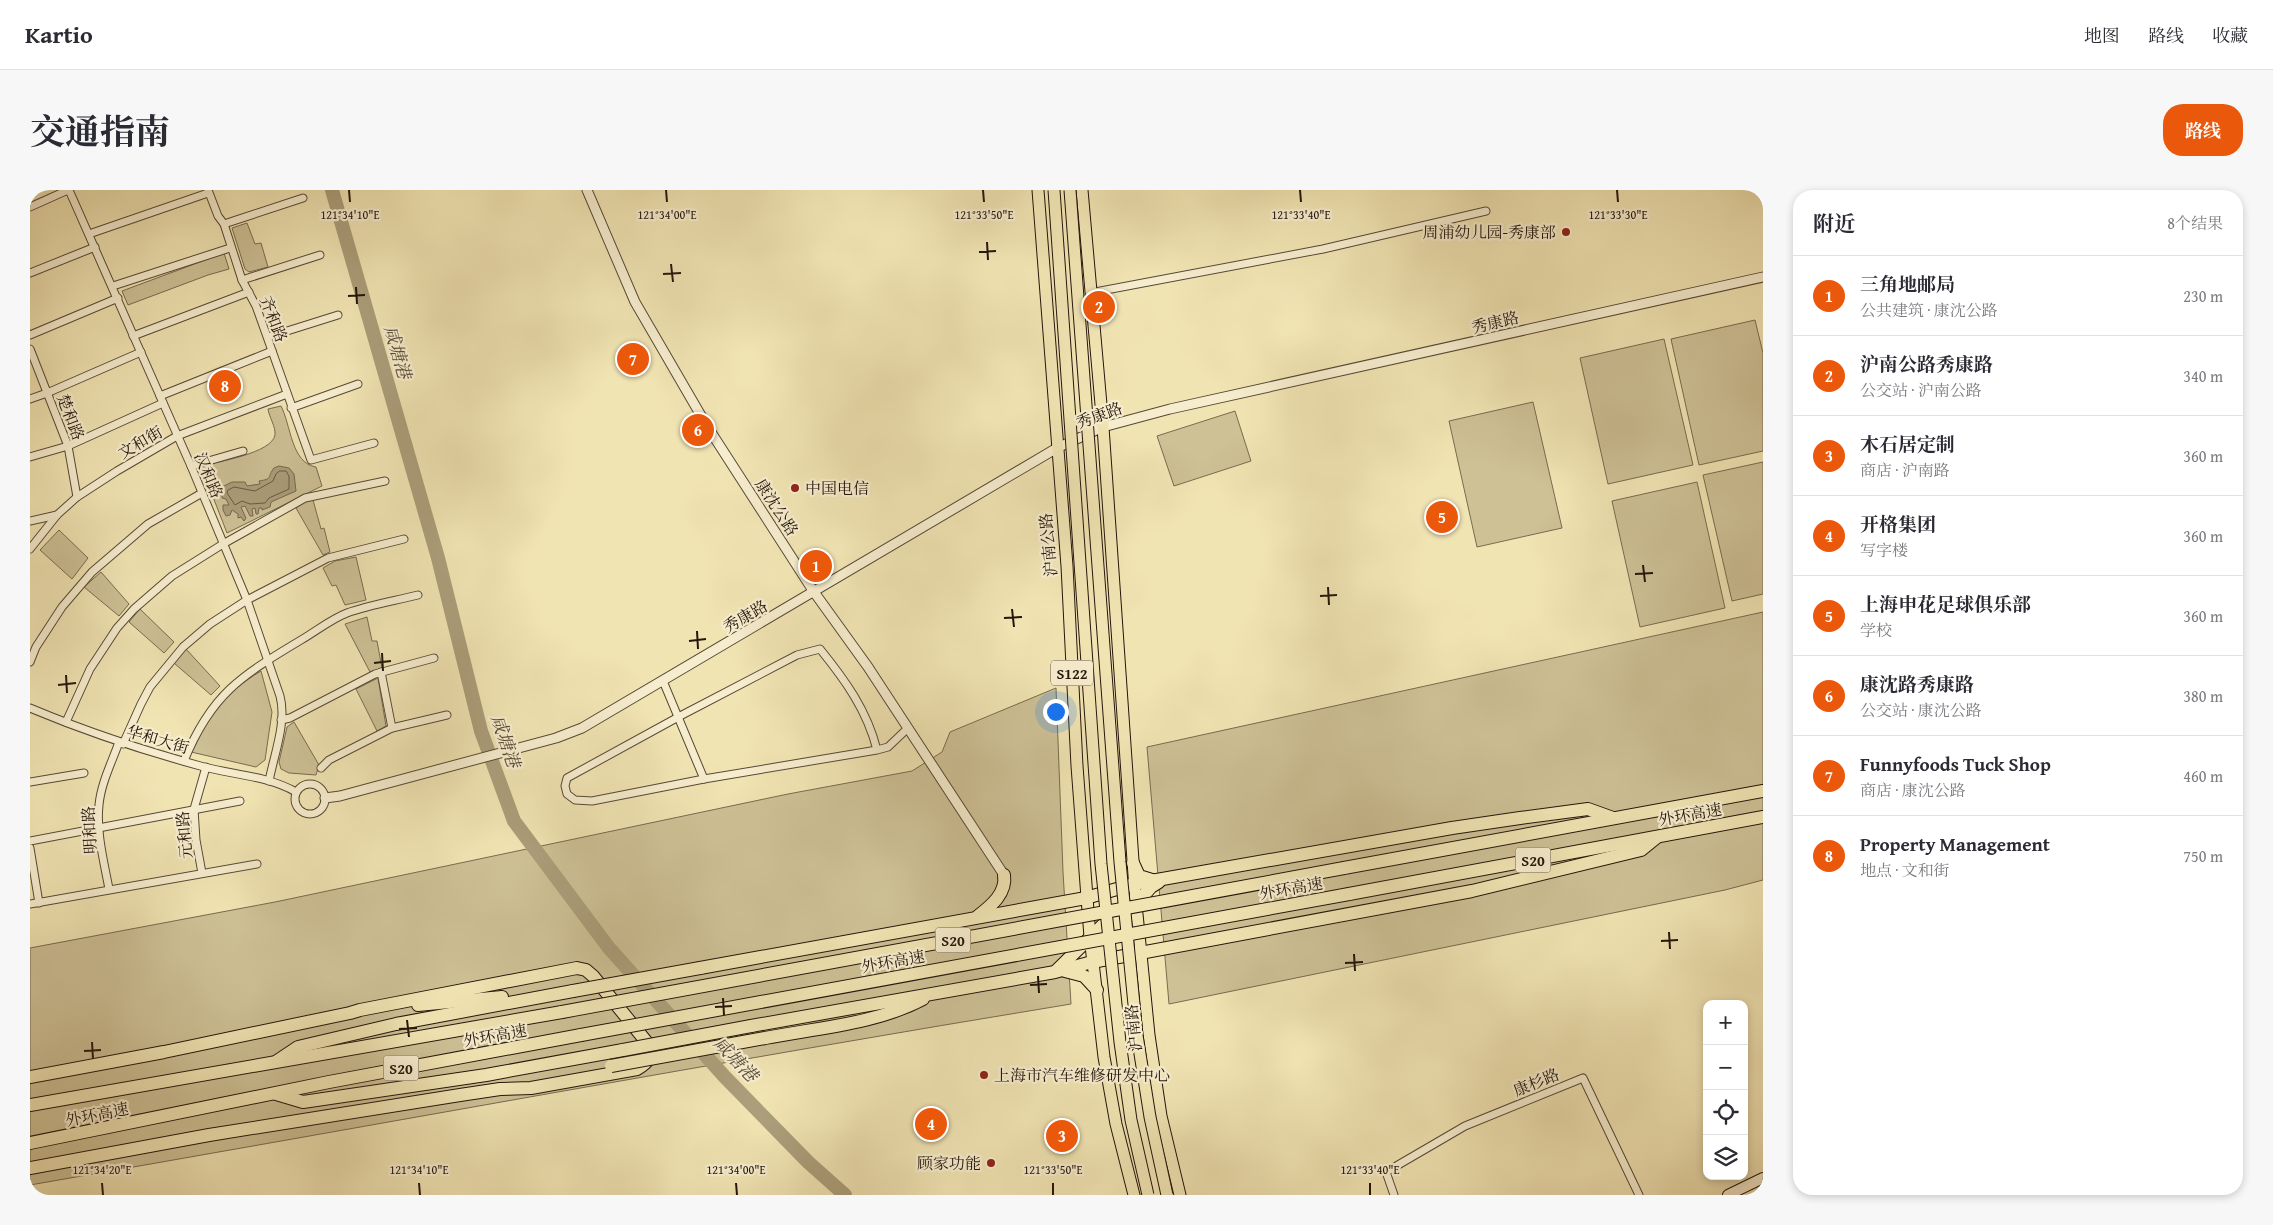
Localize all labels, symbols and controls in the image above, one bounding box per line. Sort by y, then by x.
text: Kartio [25,17,93,52]
text: 地图 [2084,22,2120,49]
text: 路线 [2148,22,2184,49]
text: 收藏 [2212,22,2248,49]
button: 路线 [2163,104,2243,156]
text: 交通指南 [30,106,170,157]
text: 121°34'10"E [320,206,380,223]
text: 121°34'00"E [637,206,697,223]
text: 121°33'50"E [954,206,1014,223]
text: 121°33'40"E [1271,206,1331,223]
text: 121°33'30"E [1588,206,1648,223]
text: 附近 [1813,208,1855,239]
text: 8个结果 [2167,211,2223,235]
place label: 周浦幼儿园-秀康部 [1423,220,1556,244]
marker: 周浦幼儿园-秀康部 [1560,226,1572,238]
text: 三角地邮局 [1860,270,1955,298]
text: 1 [1825,284,1833,308]
text: 230 m [2183,284,2223,308]
pin: 2 [1083,288,1115,326]
street label: 齐和路 [254,292,294,346]
text: 公共建筑 · 康沈公路 [1860,298,1998,322]
street label: 秀康路 [1469,305,1521,339]
water label: 咸塘港 [378,322,419,384]
pin: 7 [617,340,649,378]
text: 沪南公路秀康路 [1860,350,1993,378]
text: 2 [1825,364,1833,388]
text: 340 m [2183,364,2223,388]
pin: 8 [209,367,241,405]
text: 公交站 · 沪南公路 [1860,378,1982,402]
street label: 楚和路 [51,390,91,444]
street label: 秀康路 [1072,396,1126,434]
pin: 6 [682,411,714,449]
street label: 文和街 [113,420,167,464]
text: 木石居定制 [1860,430,1955,458]
text: 3 [1825,444,1833,468]
text: 360 m [2183,444,2223,468]
street label: 汉和路 [189,448,229,502]
text: 商店 · 沪南路 [1860,458,1950,482]
street label: 康沈公路 [750,474,804,540]
place label: 中国电信 [805,476,869,500]
marker: 中国电信 [789,482,801,494]
pin: 5 [1426,498,1458,536]
text: 开格集团 [1860,510,1936,538]
street label: 沪南公路 [1033,512,1063,578]
text: 4 [1825,524,1833,548]
text: 360 m [2183,524,2223,548]
text: 写字楼 [1860,538,1908,562]
pin: 1 [800,547,832,585]
text: 上海申花足球俱乐部 [1860,590,2031,618]
street label: 秀康路 [718,594,772,638]
text: 5 [1825,604,1833,628]
text: 360 m [2183,604,2223,628]
text: 学校 [1860,618,1892,642]
road number: S122 [1051,660,1093,686]
text: 康沈路秀康路 [1860,670,1974,698]
text: 6 [1825,684,1833,708]
text: 380 m [2183,684,2223,708]
text: 公交站 · 康沈公路 [1860,698,1982,722]
your location [1043,699,1069,725]
water label: 咸塘港 [484,711,528,773]
street label: 华和大街 [124,719,192,759]
text: Funnyfoods Tuck Shop [1860,750,2051,778]
text: 7 [1825,764,1833,788]
text: 460 m [2183,764,2223,788]
text: 商店 · 康沈公路 [1860,778,1966,802]
street label: 外环高速 [1656,797,1724,831]
street label: 明和路 [76,805,102,855]
street label: 元和路 [170,810,198,860]
text: Property Management [1860,830,2050,858]
text: 8 [1825,844,1833,868]
text: 750 m [2183,844,2223,868]
road number: S20 [1516,848,1550,872]
text: 地点 · 文和街 [1860,858,1950,882]
street label: 外环高速 [1257,871,1325,905]
road number: S20 [936,928,970,952]
street label: 外环高速 [859,944,927,978]
map controls [1703,1000,1748,1180]
button: + [1703,1000,1748,1045]
street label: 沪南路 [1119,1003,1147,1053]
street label: 外环高速 [461,1018,529,1052]
water label: 咸塘港 [708,1030,766,1089]
button: − [1703,1045,1748,1090]
road number: S20 [384,1056,418,1080]
street label: 康杉路 [1509,1062,1563,1102]
place label: 上海市汽车维修研发中心 [994,1063,1170,1087]
marker: 上海市汽车维修研发中心 [978,1069,990,1081]
button: locate [1703,1090,1748,1135]
street label: 外环高速 [63,1096,131,1132]
pin: 4 [915,1105,947,1143]
pin: 3 [1046,1117,1078,1155]
button: layers [1703,1135,1748,1180]
place label: 顾家功能 [917,1151,981,1175]
marker: 顾家功能 [985,1157,997,1169]
text: 121°34'20"E [72,1161,132,1178]
text: 121°34'10"E [389,1161,449,1178]
text: 121°34'00"E [706,1161,766,1178]
text: 121°33'50"E [1023,1161,1083,1178]
text: 121°33'40"E [1340,1161,1400,1178]

